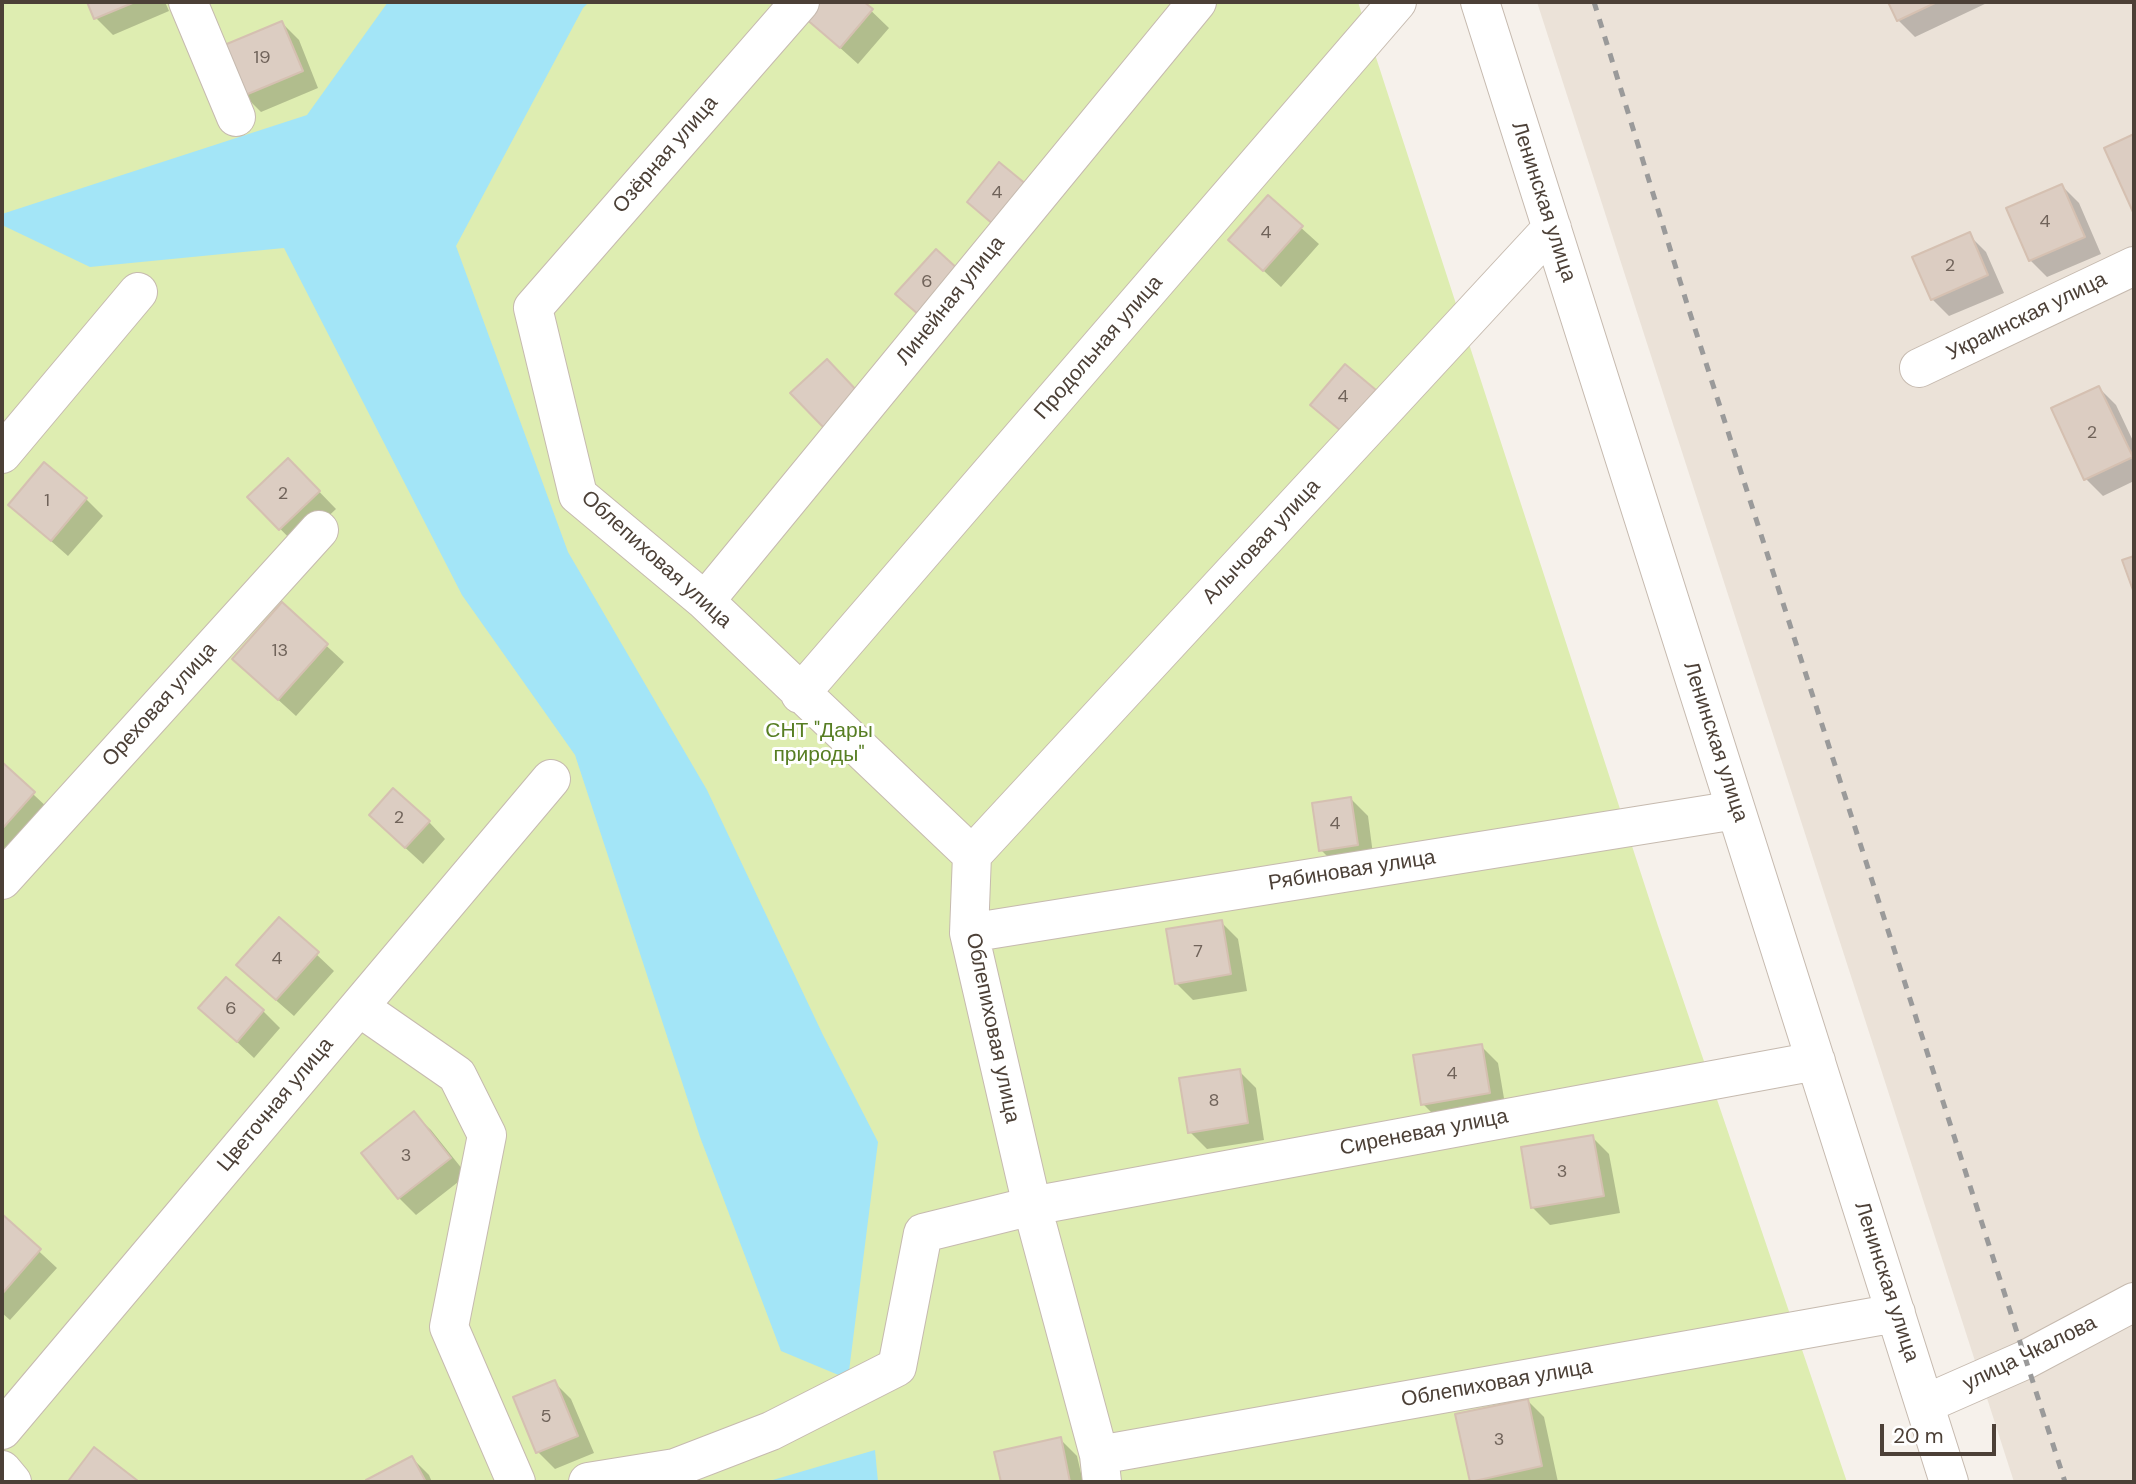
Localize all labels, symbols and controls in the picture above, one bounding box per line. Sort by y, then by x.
house number: 19 [254,47,270,69]
street label: Озёрная улица [608,91,724,219]
street label: Ленинская улица [1505,119,1581,285]
house number: 4 [992,182,1002,204]
house number: 4 [2040,211,2050,233]
house number: 4 [1261,222,1271,244]
street label: Линейная улица [891,231,1011,371]
house number: 2 [1945,255,1955,277]
street label: Украинская улица [1943,267,2111,367]
house number: 6 [921,271,933,293]
street label: Продольная улица [1030,271,1168,425]
house number: 4 [1338,386,1348,408]
house number: 2 [2087,422,2097,444]
street label: Алычовая улица [1198,474,1326,610]
house number: 2 [278,483,288,505]
street label: Облепиховая улица [576,486,736,634]
house number: 1 [44,490,50,512]
street label: Ореховая улица [98,638,222,772]
house number: 13 [272,640,288,662]
street label: Ленинская улица [1677,659,1753,825]
park label: СНТ "Дары природы" [765,718,873,768]
house number: 2 [394,807,404,829]
house number: 4 [1330,813,1340,835]
street label: Рябиновая улица [1267,845,1437,897]
street label: Облепиховая улица [960,931,1024,1125]
house number: 7 [1193,941,1203,963]
house number: 4 [272,948,282,970]
house number: 6 [225,998,237,1020]
street label: Цветочная улица [213,1033,339,1177]
house number: 4 [1447,1063,1457,1085]
house number: 8 [1209,1090,1219,1112]
street label: Сиреневая улица [1338,1104,1510,1162]
house number: 3 [401,1145,411,1167]
house number: 3 [1557,1161,1567,1183]
street label: Ленинская улица [1848,1199,1924,1365]
street label: улица Чкалова [1959,1311,2101,1397]
street label: Облепиховая улица [1399,1355,1595,1413]
house number: 5 [541,1406,551,1428]
scale bar [1884,1410,2000,1454]
text: 20 m [1893,1422,1944,1450]
house number: 3 [1494,1429,1504,1451]

